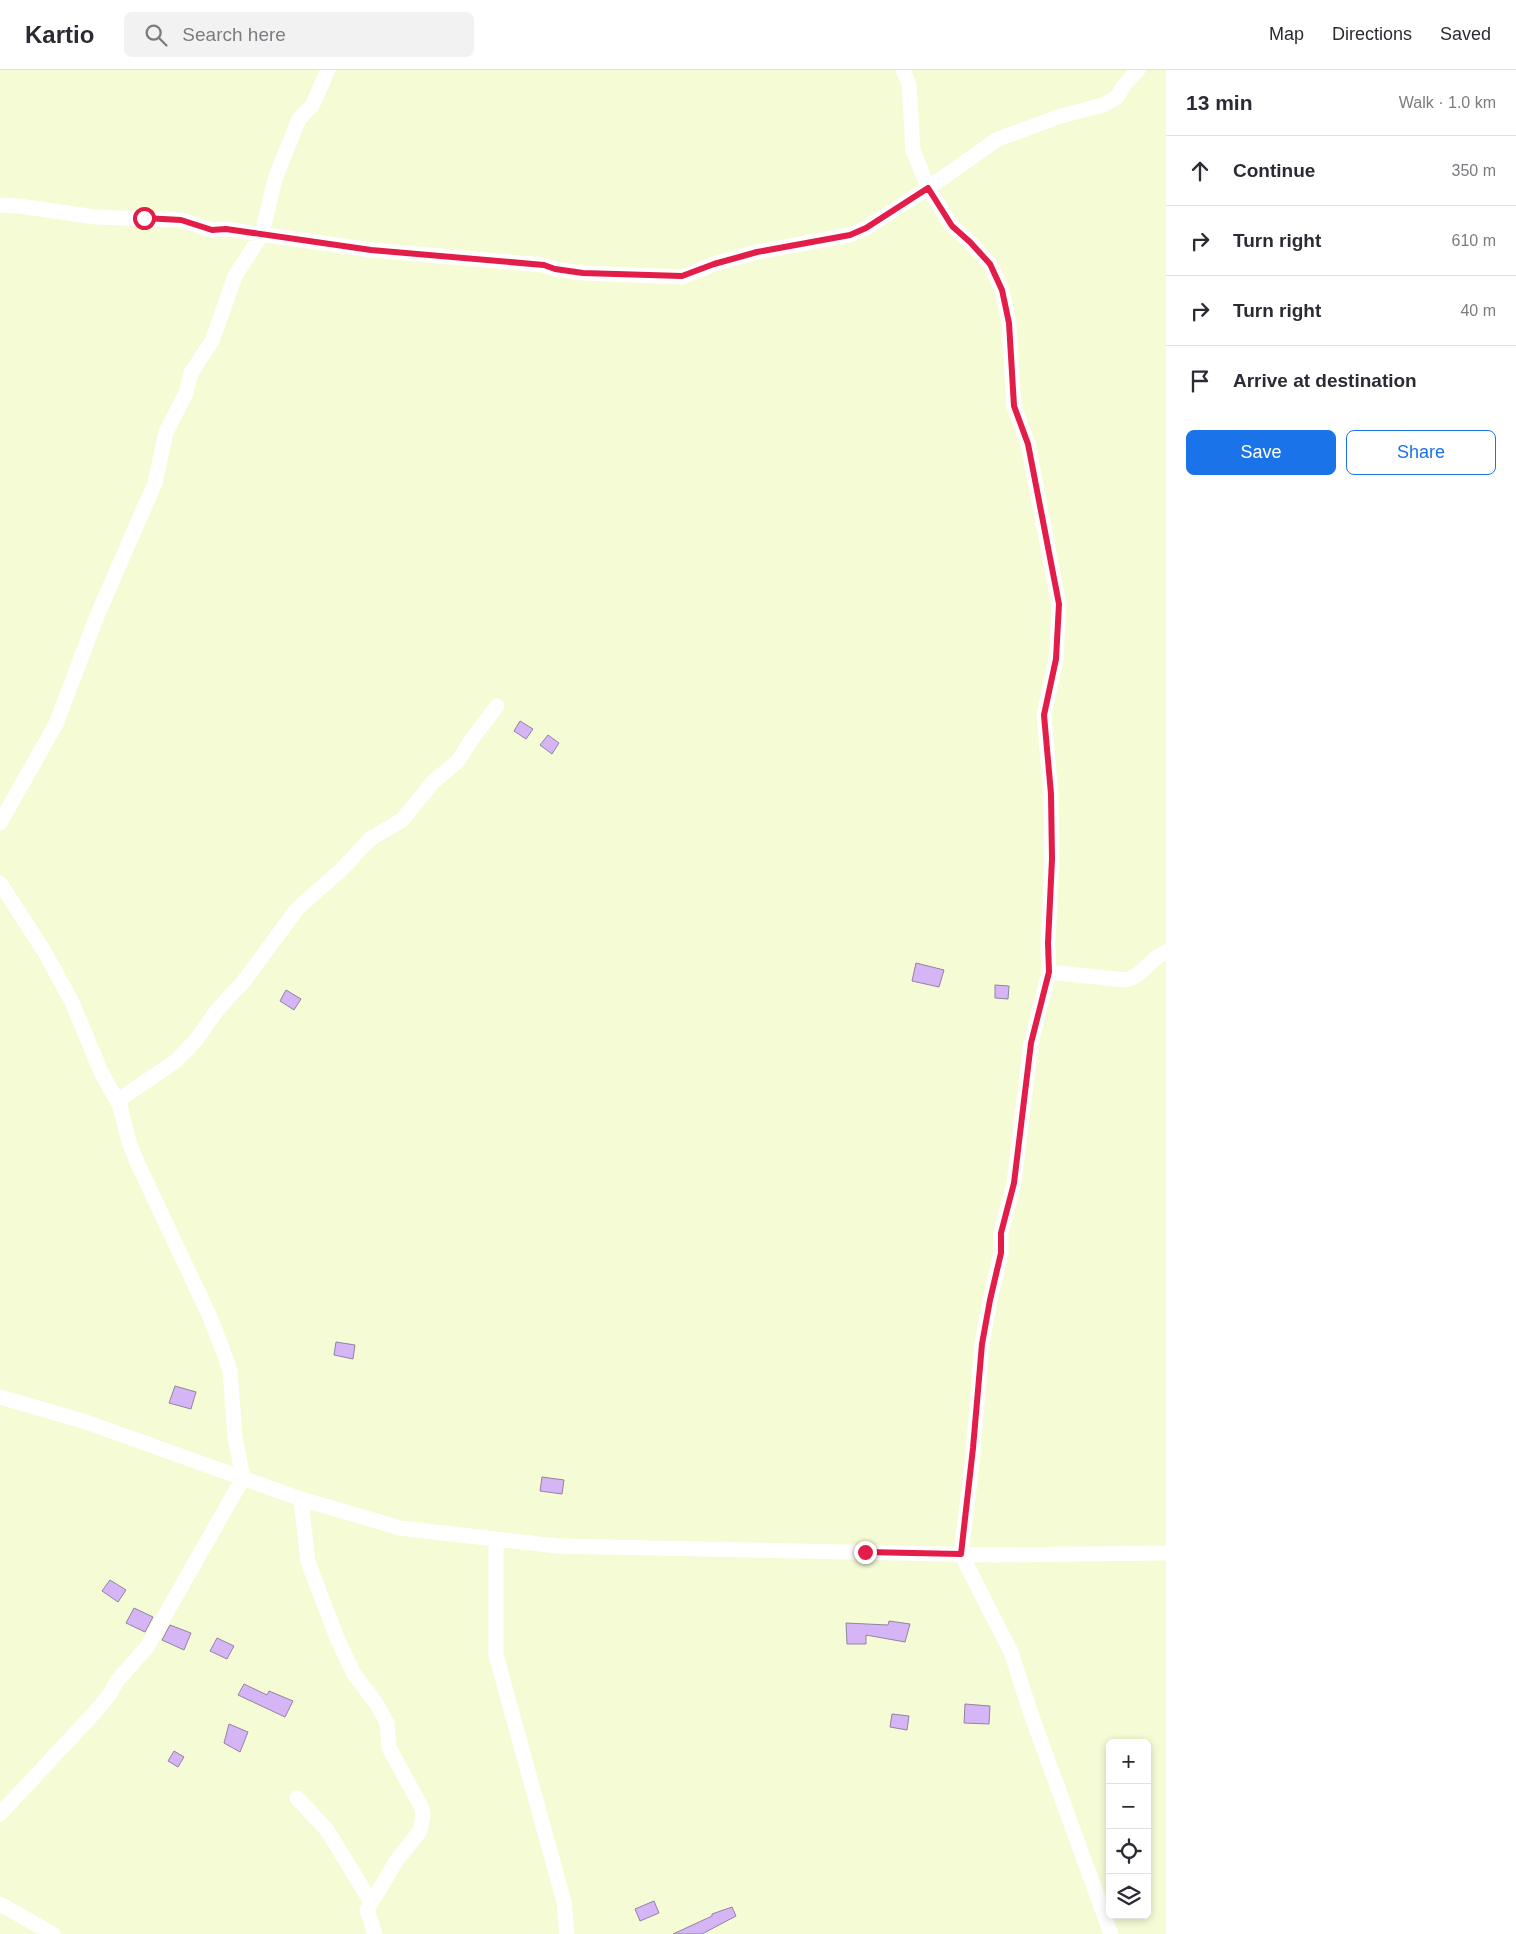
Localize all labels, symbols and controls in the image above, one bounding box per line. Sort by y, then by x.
search box [124,12,474,57]
text: Kartio [25,21,94,48]
icon: search [142,21,170,49]
text: Search here [182,24,286,45]
text: Map [1269,24,1304,44]
text: Directions [1332,24,1412,44]
text: Saved [1440,24,1491,44]
text: 13 min [1186,91,1253,114]
text: Walk · 1.0 km [1399,94,1496,111]
icon: ahead [1186,157,1214,185]
text: Continue [1233,160,1315,181]
text: 350 m [1452,162,1496,179]
route start [133,207,156,230]
icon: right [1186,227,1214,255]
text: Turn right [1233,230,1321,251]
text: 610 m [1452,232,1496,249]
icon: right [1186,297,1214,325]
text: Turn right [1233,300,1321,321]
text: 40 m [1460,302,1496,319]
icon: arrive [1186,367,1214,395]
text: Arrive at destination [1233,370,1417,391]
button: Save [1186,430,1336,475]
button: Share [1346,430,1496,475]
route end [854,1541,877,1564]
map controls [1106,1739,1151,1919]
button: + [1106,1739,1151,1784]
button: − [1106,1784,1151,1829]
button: locate [1106,1829,1151,1874]
button: layers [1106,1874,1151,1919]

